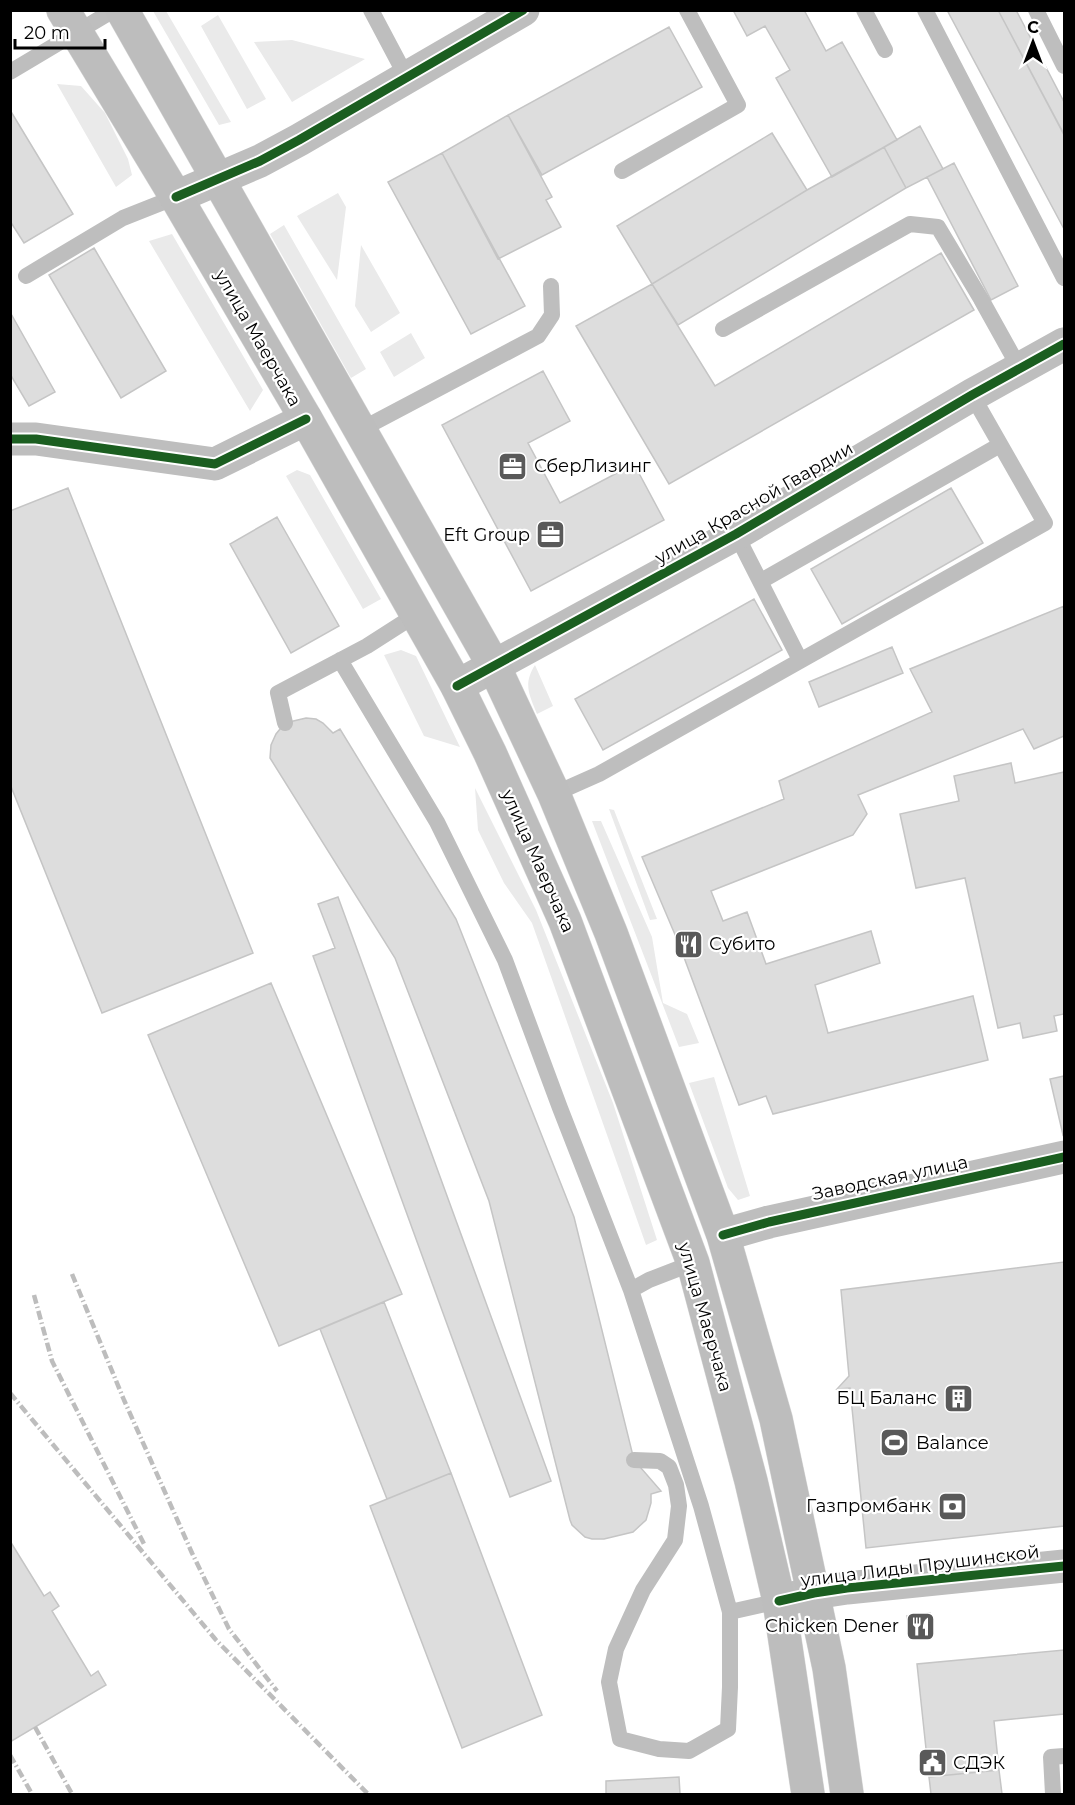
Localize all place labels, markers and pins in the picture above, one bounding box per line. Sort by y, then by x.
office icon: СберЛизинг [497,450,529,482]
place label: СберЛизинг [534,455,651,477]
office icon: Eft Group [535,519,567,551]
place label: Eft Group [443,524,530,546]
restaurant icon: Субито [672,928,704,960]
place label: Субито [709,933,776,955]
building icon: БЦ Баланс [942,1382,974,1414]
place label: БЦ Баланс [837,1387,937,1409]
sports icon: Balance [879,1427,911,1459]
place label: Balance [916,1432,989,1454]
bank icon: Газпромбанк [936,1490,968,1522]
place label: Газпромбанк [806,1495,932,1517]
restaurant icon: Chicken Dener [904,1610,936,1642]
place label: Chicken Dener [765,1615,899,1637]
public building icon: СДЭК [916,1747,948,1779]
place label: СДЭК [953,1752,1006,1774]

